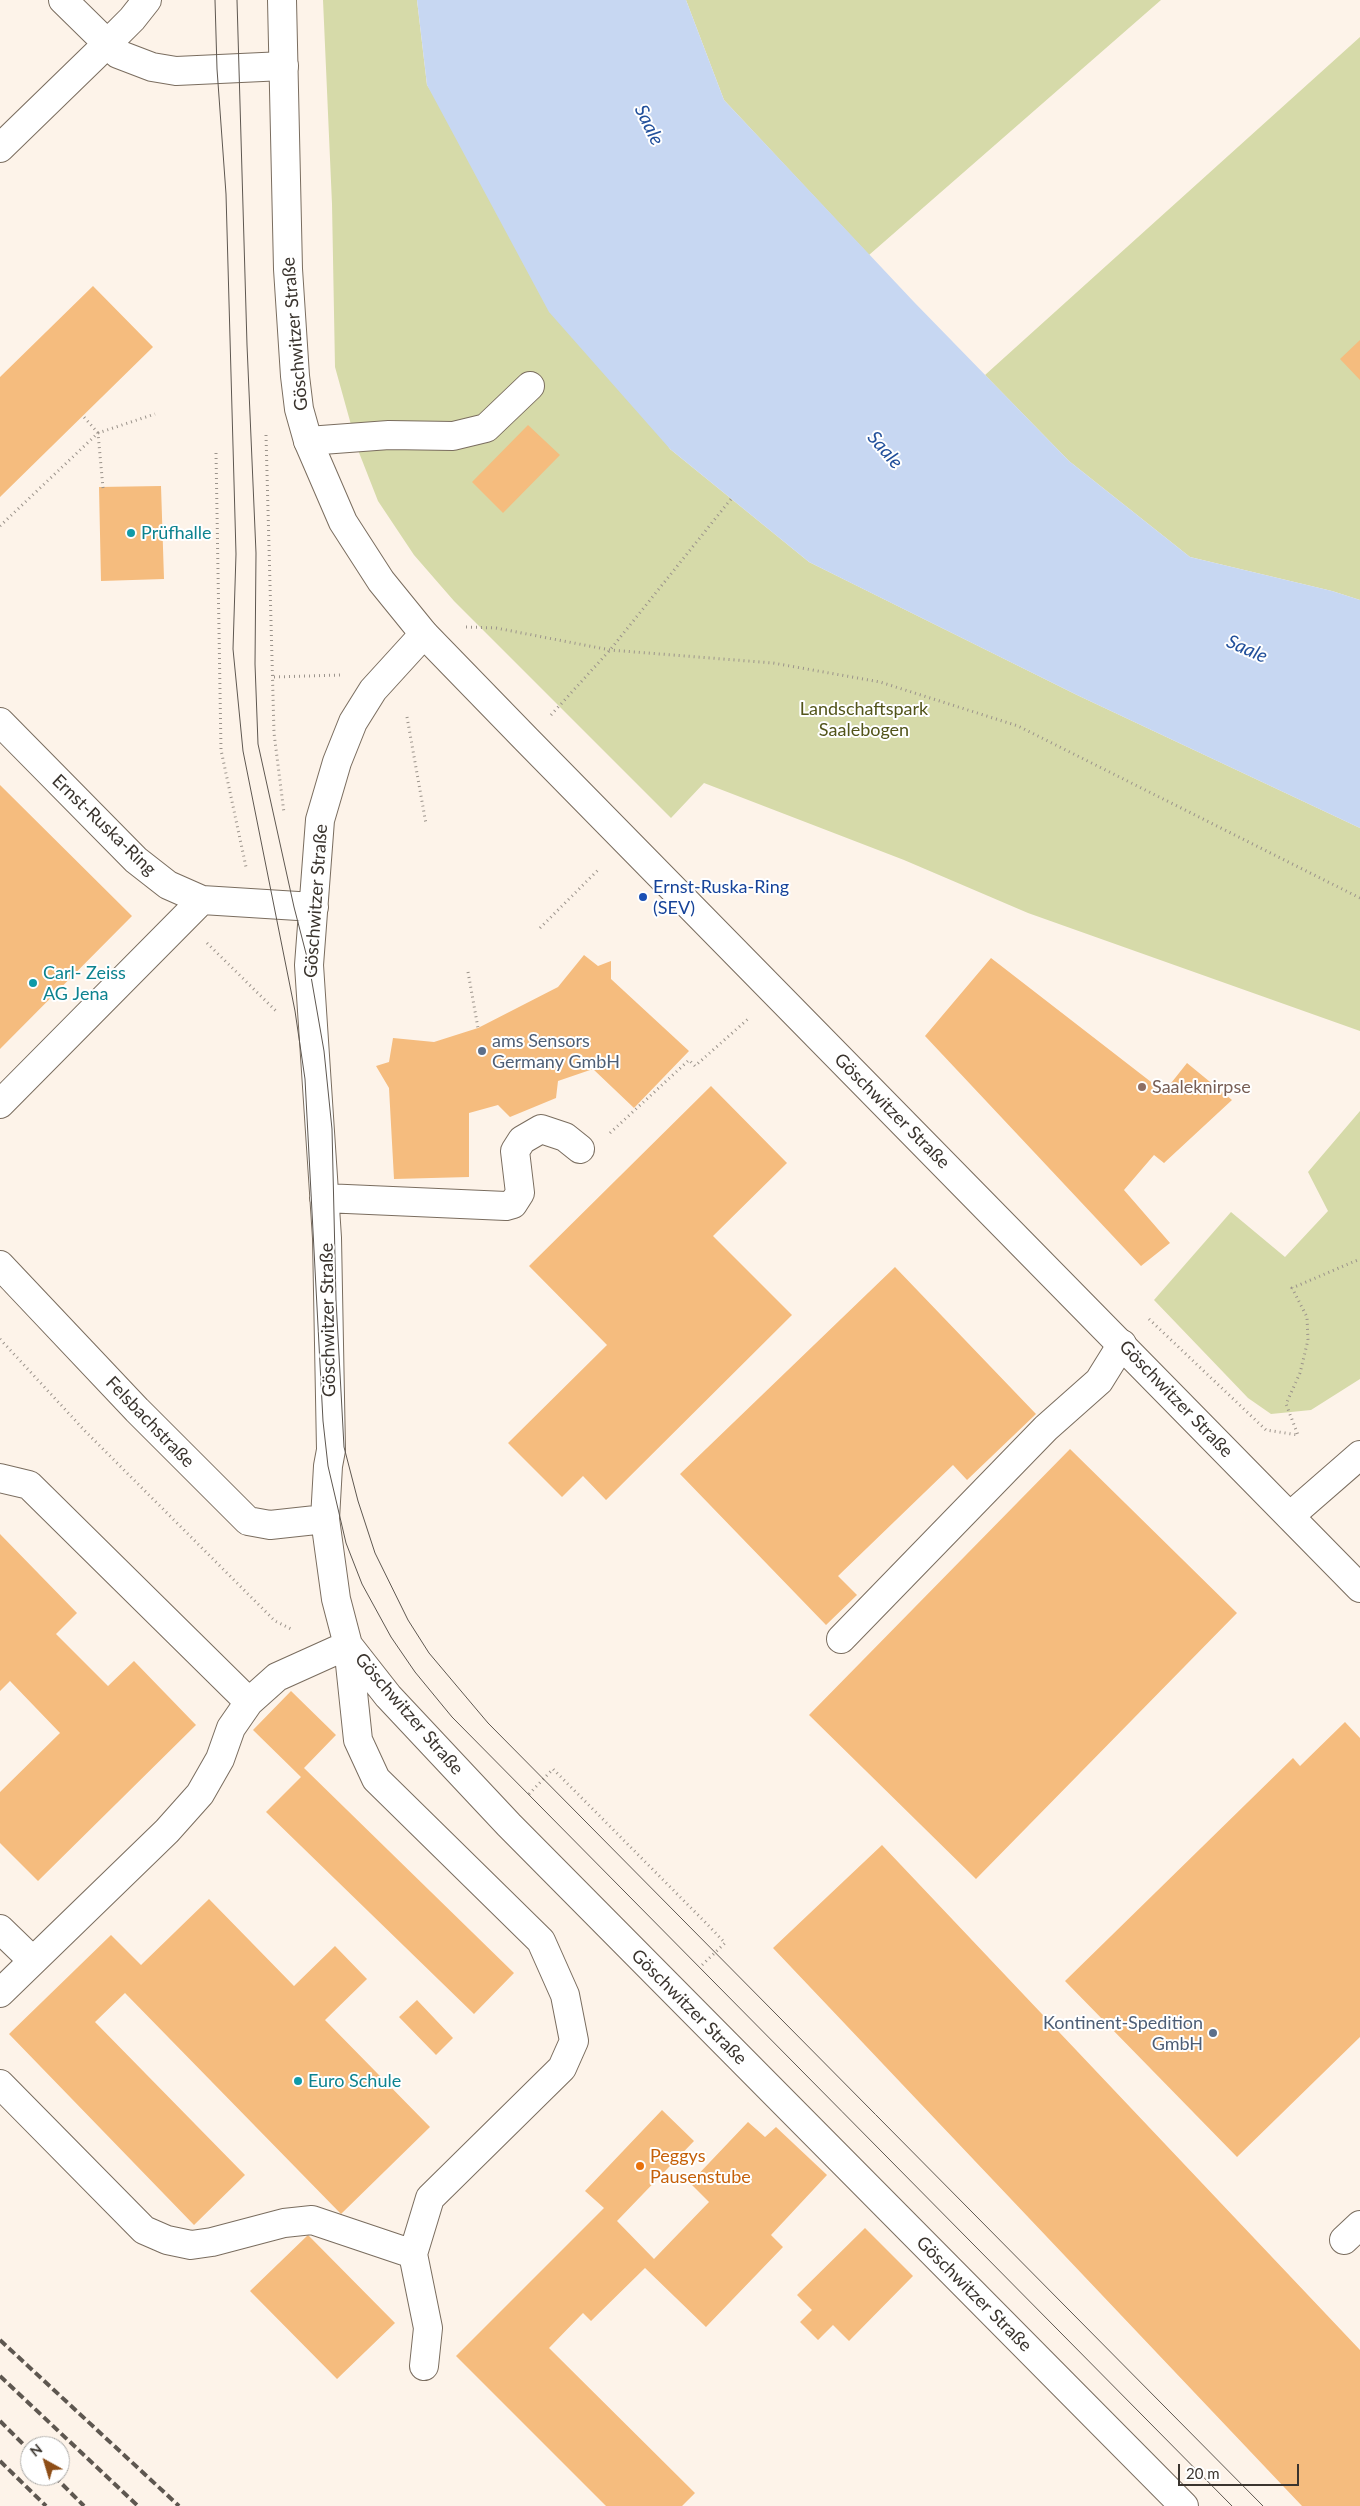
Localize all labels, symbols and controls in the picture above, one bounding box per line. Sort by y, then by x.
water label: Saale [629,101,669,149]
street label: Göschwitzer Straße [278,256,312,412]
water label: Saale [862,427,908,473]
place label: Prüfhalle [141,522,212,544]
marker: Prüfhalle [125,527,137,539]
water label: Saale [1223,630,1271,668]
park label: Landschaftspark Saalebogen [800,698,928,741]
street label: Ernst-Ruska-Ring [48,770,160,880]
street label: Göschwitzer Straße [300,823,332,979]
place label: Ernst-Ruska-Ring (SEV) [653,876,789,919]
marker: Ernst-Ruska-Ring (SEV) [637,891,649,903]
place label: Carl- Zeiss AG Jena [43,962,126,1004]
marker: Carl- Zeiss AG Jena [27,977,39,989]
place label: ams Sensors Germany GmbH [492,1030,620,1072]
marker: ams Sensors Germany GmbH [476,1045,488,1057]
street label: Göschwitzer Straße [830,1049,954,1173]
place label: Saaleknirpse [1152,1076,1251,1098]
marker: Saaleknirpse [1136,1081,1148,1093]
street label: Göschwitzer Straße [316,1243,340,1397]
street label: Göschwitzer Straße [1115,1336,1237,1462]
street label: Felsbachstraße [101,1372,199,1472]
street label: Göschwitzer Straße [350,1649,468,1779]
street label: Göschwitzer Straße [627,1945,751,2069]
place label: Kontinent-Spedition GmbH [1043,2012,1203,2054]
marker: Kontinent-Spedition GmbH [1207,2027,1219,2039]
place label: Euro Schule [308,2070,401,2092]
marker: Euro Schule [292,2075,304,2087]
place label: Peggys Pausenstube [650,2145,751,2188]
marker: Peggys Pausenstube [634,2160,646,2172]
street label: Göschwitzer Straße [912,2232,1036,2356]
north arrow [20,2436,70,2486]
text: N [26,2440,45,2460]
scale bar [1180,2454,1301,2486]
text: 20 m [1186,2464,1220,2482]

